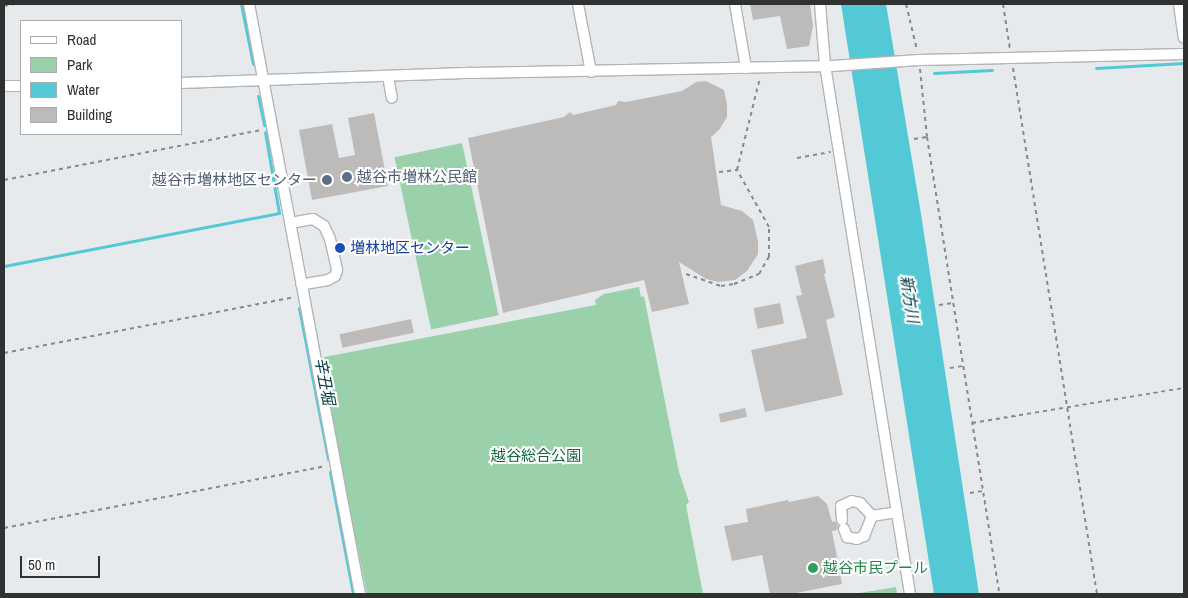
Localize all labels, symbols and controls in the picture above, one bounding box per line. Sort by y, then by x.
legend [20,20,182,135]
text: Road [67,29,96,50]
text: Park [67,54,92,75]
text: Water [67,79,99,100]
text: Building [67,104,112,125]
place label: 越谷市増林公民館 [357,168,477,186]
place label: 越谷市増林地区センター [152,171,317,189]
marker: 越谷市増林公民館 [341,171,353,183]
marker: 越谷市増林地区センター [321,174,333,186]
place label: 増林地区センター [350,239,470,257]
marker: 増林地区センター [334,242,346,254]
water label: 新方川 [897,274,923,324]
water label: 辛丑堀 [311,356,339,406]
park label: 越谷総合公園 [491,447,581,465]
scale bar [22,546,102,578]
text: 50 m [28,554,55,575]
place label: 越谷市民プール [823,559,928,577]
marker: 越谷市民プール [807,562,819,574]

